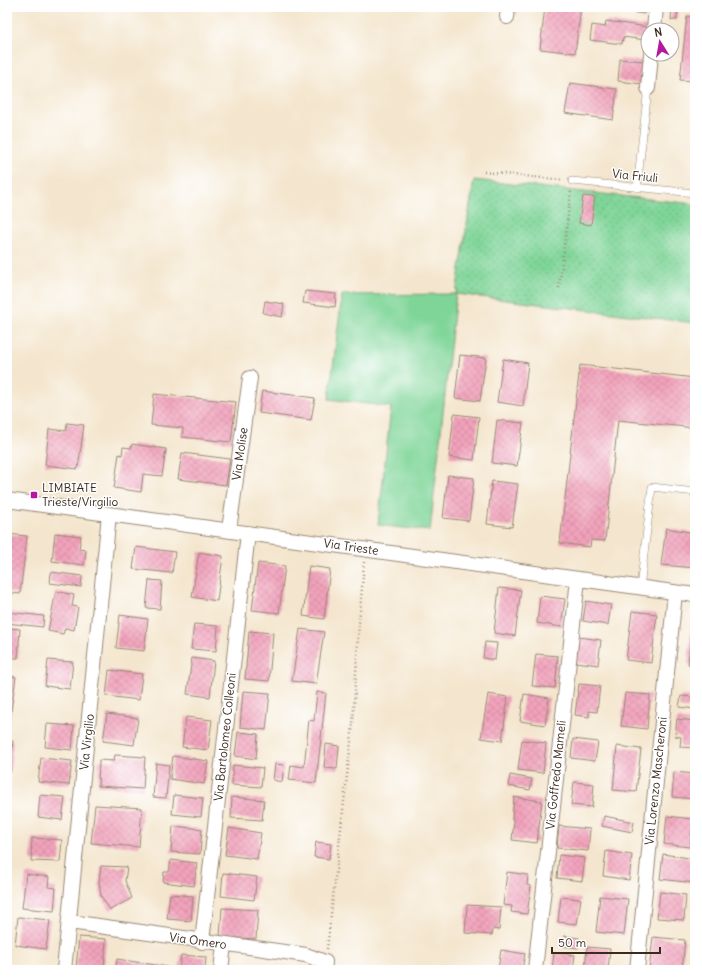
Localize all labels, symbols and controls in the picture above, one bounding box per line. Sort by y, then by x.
north arrow [640,22,680,62]
text: N [653,25,663,40]
street label: Via Friuli [611,166,659,185]
street label: Via Molise [228,426,251,482]
place label: LIMBIATE Trieste/Virgilio [42,480,118,509]
marker: LIMBIATE Trieste/Virgilio [29,490,39,500]
street label: Via Trieste [323,535,379,558]
street label: Via Bartolomeo Colleoni [210,672,239,802]
street label: Via Virgilio [76,713,97,771]
street label: Via Lorenzo Mascheroni [641,716,670,846]
street label: Via Goffredo Mameli [542,720,569,830]
street label: Via Omero [168,929,228,952]
scale bar [552,929,660,955]
text: 50 m [558,935,587,950]

